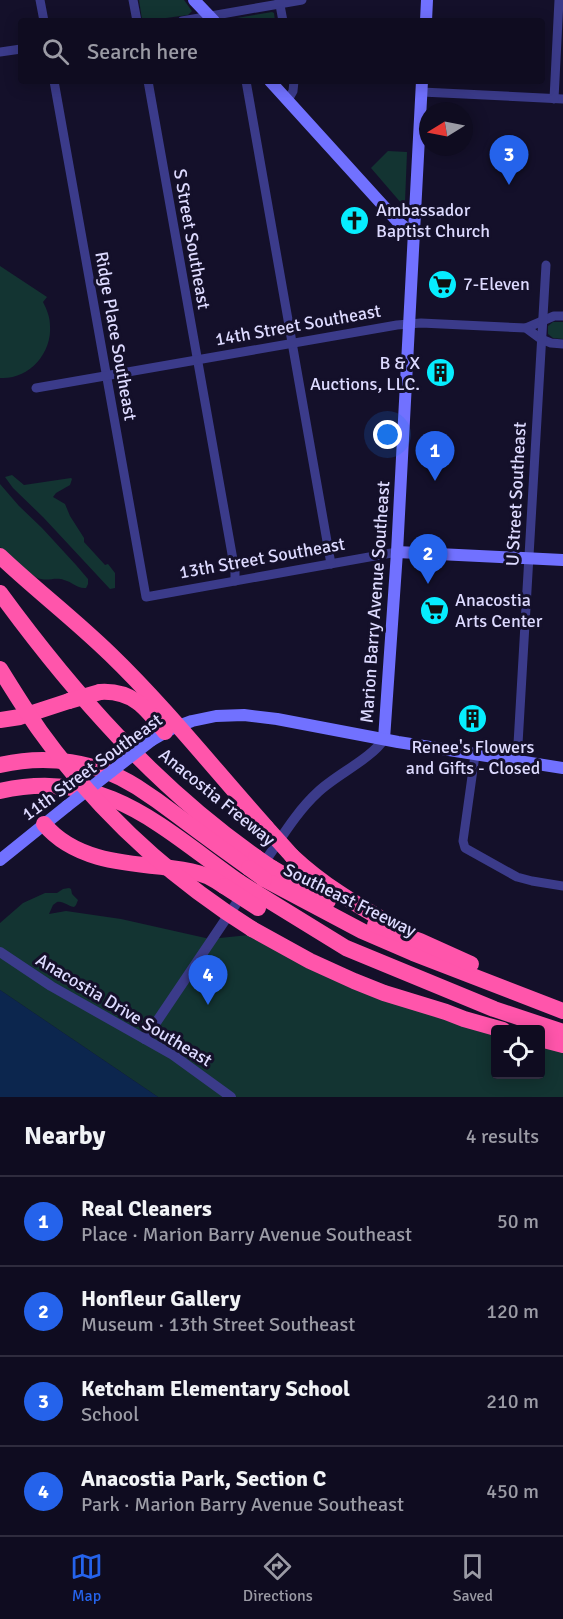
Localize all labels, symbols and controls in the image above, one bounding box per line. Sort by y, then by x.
search box [18,18,545,84]
icon: search [39,35,72,68]
text: Search here [87,38,198,65]
north arrow [419,102,473,156]
pin: 3 [490,136,528,185]
street label: S Street Southeast [169,167,215,311]
place label: Ambassador Baptist Church [376,199,490,242]
church icon: Ambassador Baptist Church [339,204,371,236]
street label: Ridge Place Southeast [90,250,142,422]
supermarket icon: 7-Eleven [426,268,458,300]
place label: 7-Eleven [463,273,530,295]
street label: 14th Street Southeast [213,300,383,350]
place label: B & X Auctions, LLC. [310,352,420,395]
building icon: B & X Auctions, LLC. [425,357,457,389]
your location [373,420,402,449]
street label: U Street Southeast [501,421,531,567]
pin: 1 [416,432,454,481]
street label: Marion Barry Avenue Southeast [356,480,394,724]
street label: 13th Street Southeast [177,533,347,583]
pin: 2 [408,534,448,584]
place label: Anacostia Arts Center [455,589,543,632]
supermarket icon: Anacostia Arts Center [418,594,450,626]
building icon: Renee's Flowers and Gifts - Closed [457,702,489,734]
street label: 11th Street Southeast [18,709,166,825]
place label: Renee's Flowers and Gifts - Closed [406,736,540,779]
street label: Anacostia Freeway [154,743,280,851]
street label: Southeast Freeway [280,858,420,942]
street label: Anacostia Drive Southeast [32,949,216,1071]
pin: 4 [188,956,228,1005]
map controls [491,1025,545,1079]
button: locate [491,1025,545,1079]
text: Nearby [24,1120,105,1152]
text: 4 results [466,1124,539,1149]
text: Real Cleaners [81,1195,212,1222]
text: 1 [38,1209,49,1234]
text: 50 m [497,1209,539,1234]
text: Place · Marion Barry Avenue Southeast [81,1222,412,1247]
text: Honfleur Gallery [81,1285,241,1312]
text: 2 [38,1299,49,1324]
text: 120 m [486,1299,539,1324]
text: Museum · 13th Street Southeast [81,1312,355,1337]
text: Ketcham Elementary School [81,1375,350,1402]
text: 3 [38,1389,49,1414]
text: 210 m [486,1389,539,1414]
text: School [81,1402,139,1427]
text: Anacostia Park, Section C [81,1465,326,1492]
text: 4 [38,1479,49,1504]
text: 450 m [486,1479,539,1504]
text: Park · Marion Barry Avenue Southeast [81,1492,404,1517]
tab: Map [70,1550,103,1606]
tab: Directions [243,1550,313,1606]
tab: Saved [453,1550,493,1606]

